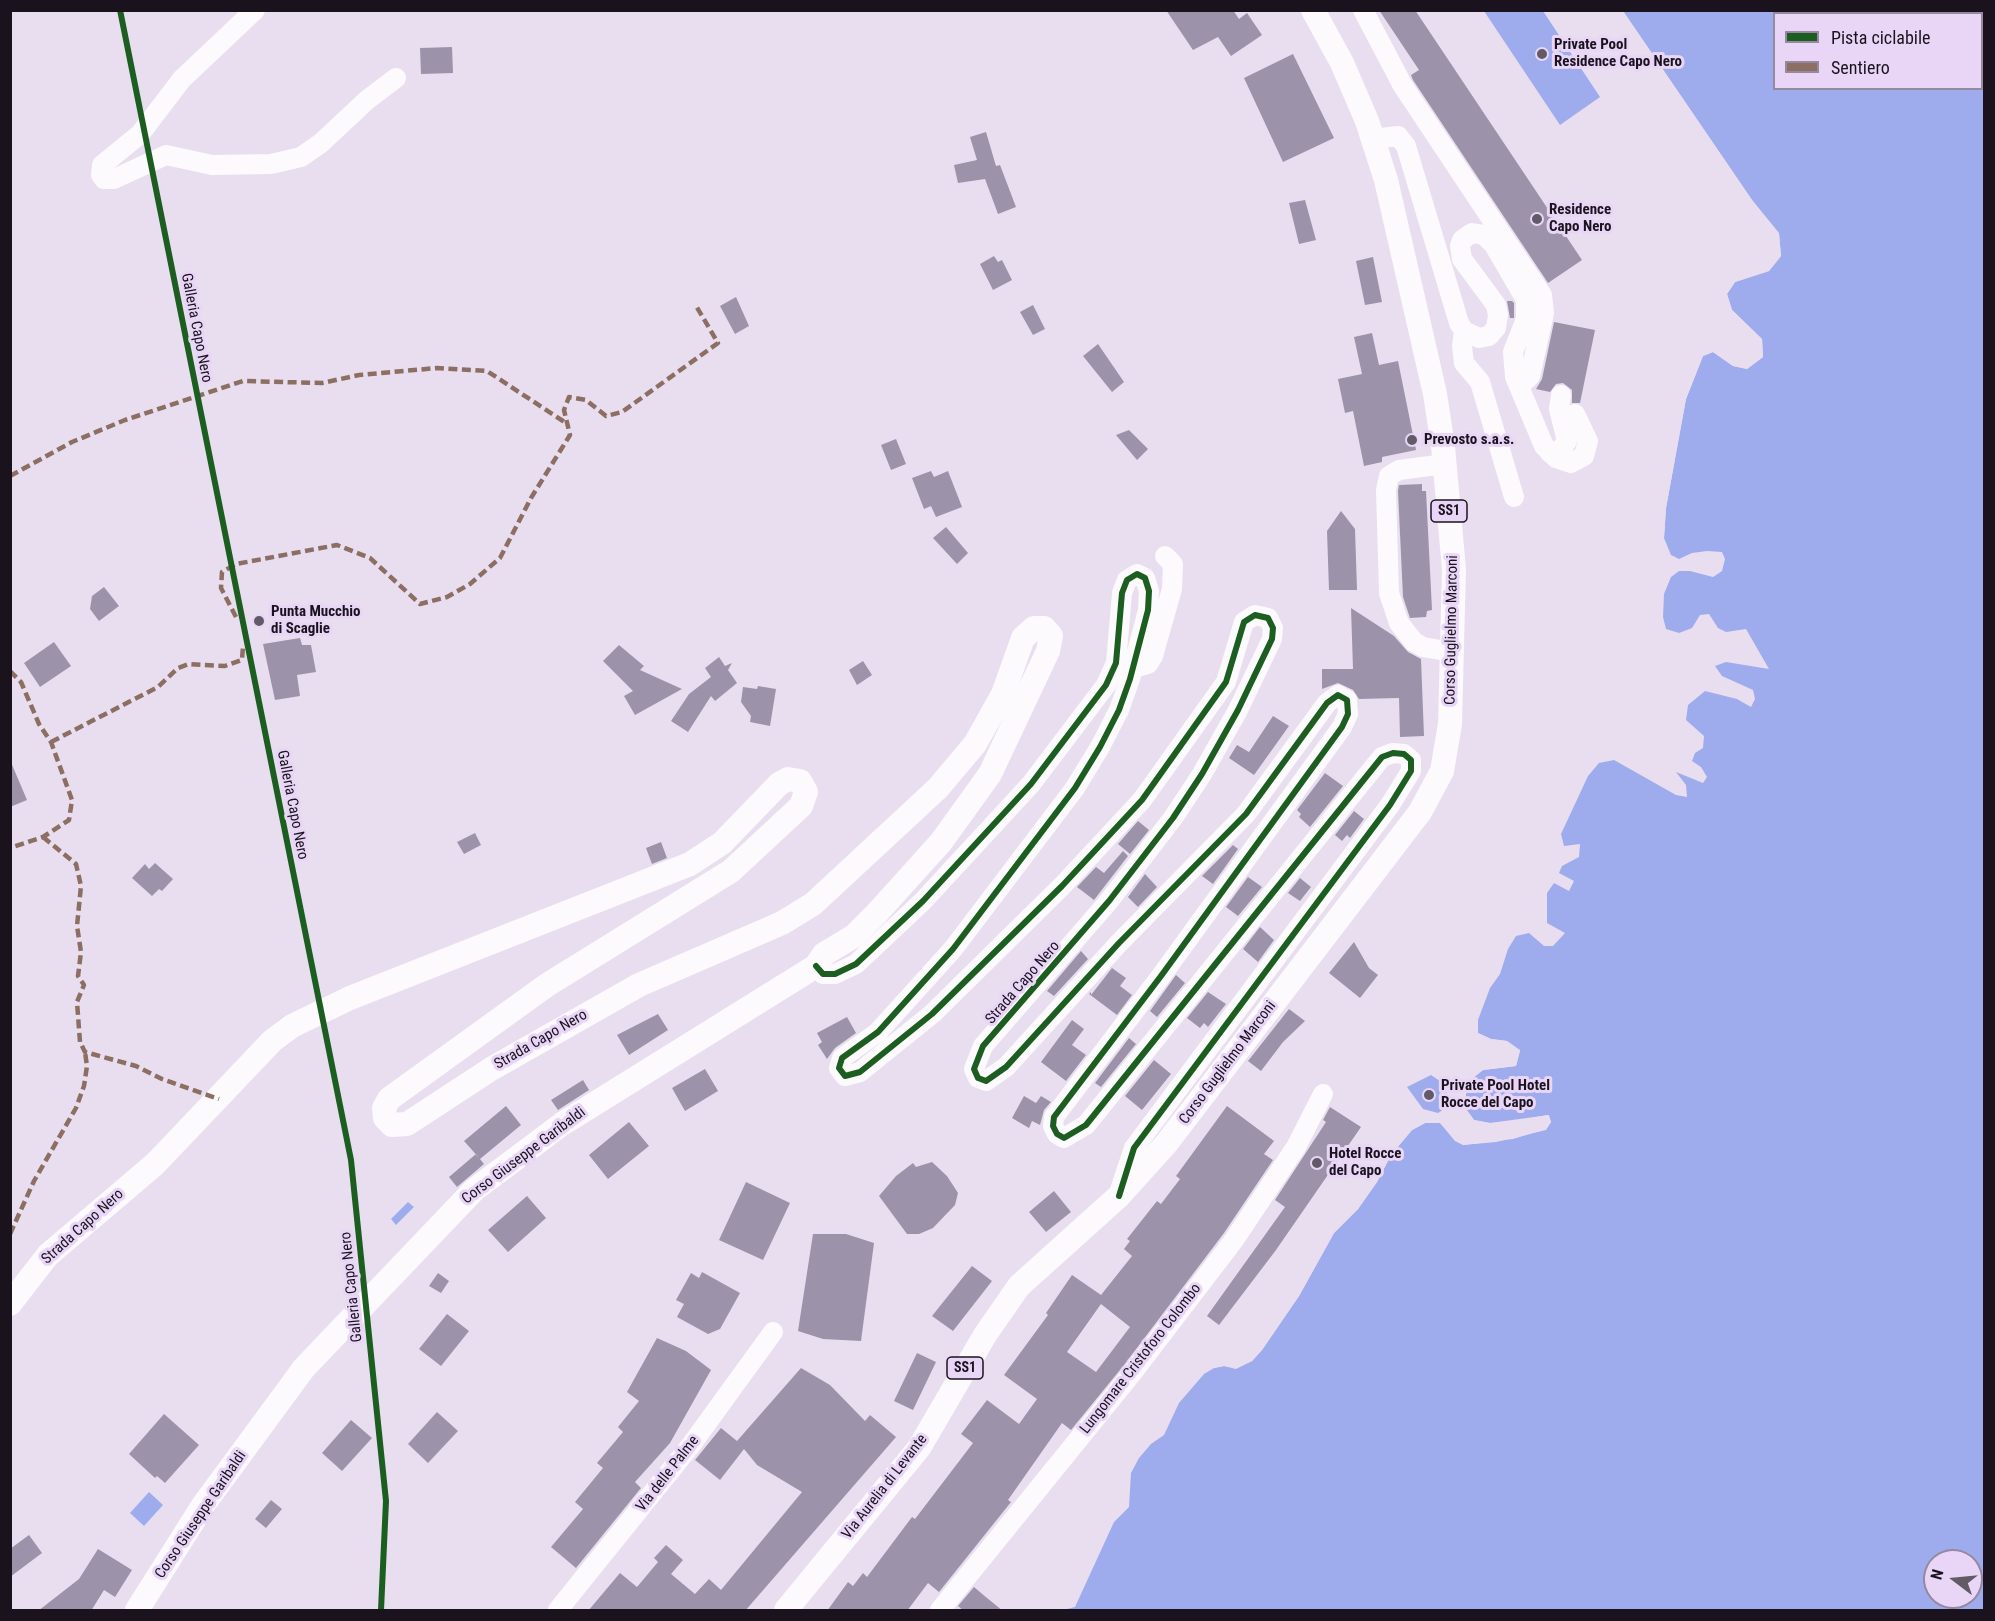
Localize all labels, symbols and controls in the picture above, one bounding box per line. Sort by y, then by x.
legend [1773,12,1983,90]
text: Pista ciclabile [1831,27,1930,48]
place label: Private Pool Residence Capo Nero [1554,36,1682,71]
marker: Private Pool Residence Capo Nero [1535,47,1549,61]
text: Sentiero [1831,57,1890,78]
place label: Residence Capo Nero [1549,201,1611,236]
marker: Residence Capo Nero [1530,212,1544,226]
street label: Galleria Capo Nero [177,272,215,384]
place label: Prevosto s.a.s. [1424,431,1514,449]
marker: Prevosto s.a.s. [1405,433,1419,447]
road number: SS1 [1431,500,1467,522]
street label: Corso Guglielmo Marconi [1442,555,1462,705]
place label: Punta Mucchio di Scaglie [271,603,361,638]
marker: Punta Mucchio di Scaglie [252,614,266,628]
street label: Galleria Capo Nero [273,749,311,861]
street label: Strada Capo Nero [982,938,1064,1028]
street label: Corso Guglielmo Marconi [1176,998,1280,1128]
street label: Strada Capo Nero [491,1006,591,1074]
place label: Private Pool Hotel Rocce del Capo [1441,1077,1550,1112]
marker: Private Pool Hotel Rocce del Capo [1422,1088,1436,1102]
street label: Corso Giuseppe Garibaldi [459,1104,589,1208]
place label: Hotel Rocce del Capo [1329,1145,1401,1180]
marker: Hotel Rocce del Capo [1310,1156,1324,1170]
street label: Strada Capo Nero [38,1185,128,1269]
street label: Galleria Capo Nero [337,1231,367,1343]
street label: Lungomare Cristoforo Colombo [1077,1280,1205,1438]
road number: SS1 [947,1357,983,1379]
street label: Via Aurelia di Levante [839,1431,931,1543]
street label: Via delle Palme [633,1432,703,1516]
street label: Corso Giuseppe Garibaldi [152,1448,250,1582]
north arrow [1923,1549,1983,1609]
text: N [1927,1567,1948,1582]

